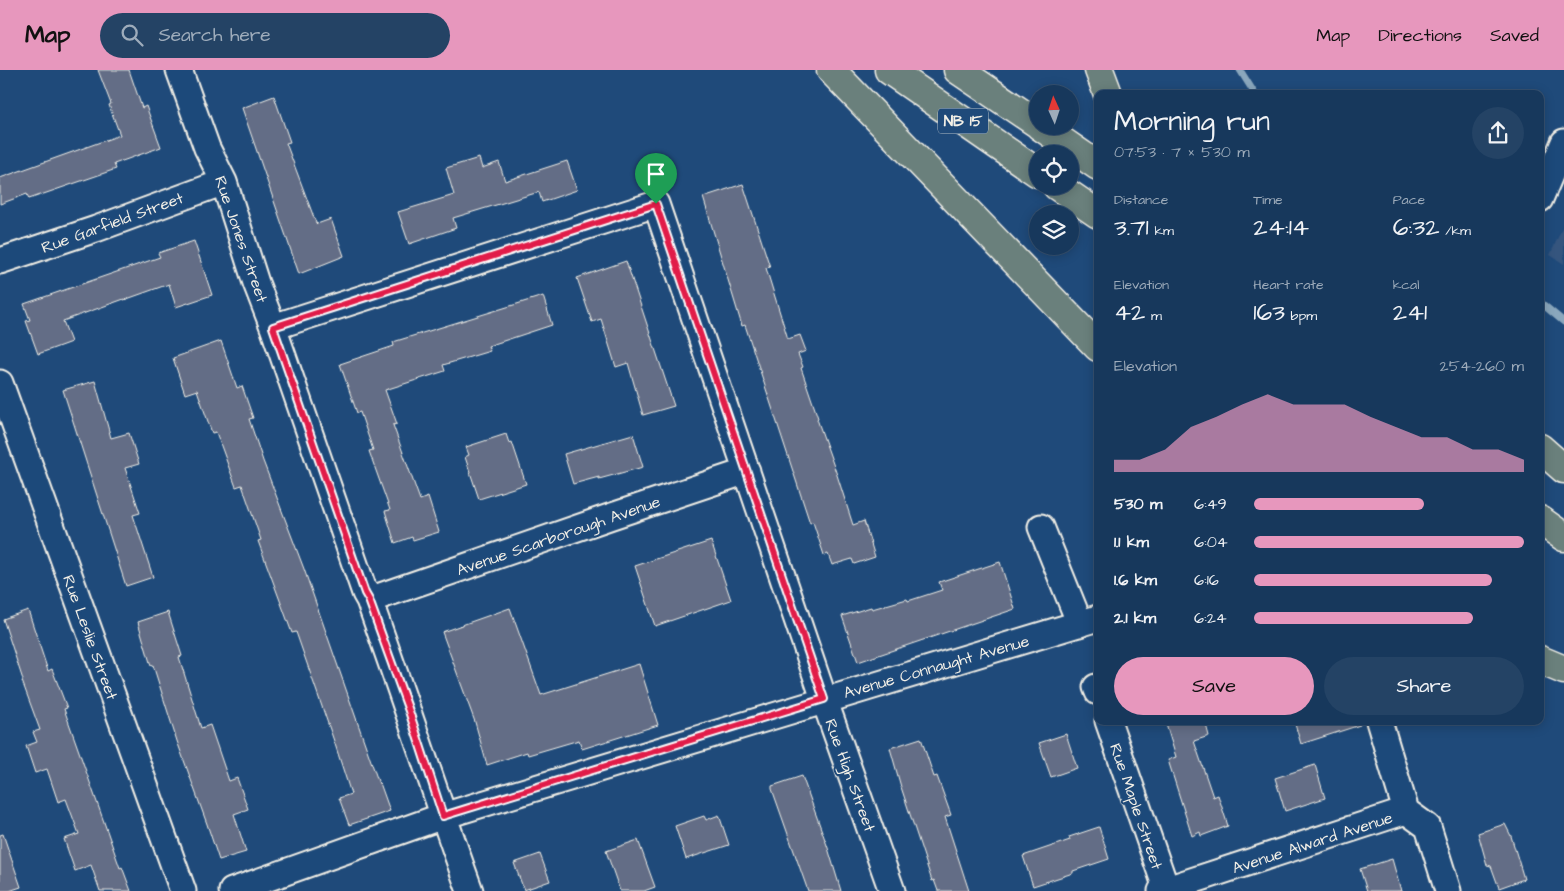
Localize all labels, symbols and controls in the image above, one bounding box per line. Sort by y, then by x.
search box [100,13,450,58]
text: Map [25,18,70,52]
icon: search [118,21,146,49]
text: Search here [158,22,271,49]
text: Map [1316,23,1350,48]
text: Directions [1378,23,1462,48]
text: Saved [1490,23,1539,48]
north arrow [1029,85,1079,135]
map controls [1029,85,1079,255]
text: Morning run [1114,102,1270,141]
button: share [1472,107,1524,159]
road number: NB 15 [938,108,988,134]
text: 07:53 · 7 × 530 m [1114,141,1250,163]
button: locate [1029,145,1079,195]
pin [635,153,677,204]
icon: arrive [642,160,670,188]
street label: Rue Jones Street [209,173,273,306]
street label: Rue Garfield Street [38,187,187,259]
text: Distance [1114,190,1168,210]
text: Time [1253,190,1283,210]
text: Pace [1393,190,1425,210]
button: layers [1029,205,1079,255]
text: 3.71 [1114,210,1149,245]
text: 24:14 [1253,210,1309,245]
text: 6:32 [1393,210,1440,245]
text: km [1149,221,1174,241]
text: /km [1440,221,1471,241]
text: Elevation [1114,275,1169,295]
text: Heart rate [1253,275,1324,295]
text: kcal [1393,275,1419,295]
text: 42 [1114,295,1145,330]
text: 163 [1253,295,1285,330]
text: 241 [1393,295,1427,330]
text: m [1145,306,1162,326]
text: bpm [1285,306,1317,326]
text: Elevation [1114,355,1177,377]
text: 254–260 m [1440,355,1524,377]
street label: Avenue Scarborough Avenue [453,491,664,582]
text: 530 m [1114,493,1162,515]
text: 6:49 [1194,493,1227,515]
text: 1.1 km [1114,531,1149,553]
text: 6:04 [1194,531,1228,553]
text: 1.6 km [1114,569,1157,591]
text: 6:16 [1194,569,1219,591]
street label: Rue Leslie Street [57,572,123,703]
text: 2.1 km [1114,607,1156,629]
text: 6:24 [1194,607,1227,629]
street label: Avenue Connaught Avenue [841,630,1032,705]
button: Save [1114,657,1314,715]
button: Share [1324,657,1524,715]
street label: Rue High Street [818,716,881,836]
street label: Rue Maple Street [1104,740,1168,873]
street label: Avenue Alward Avenue [1229,806,1396,879]

